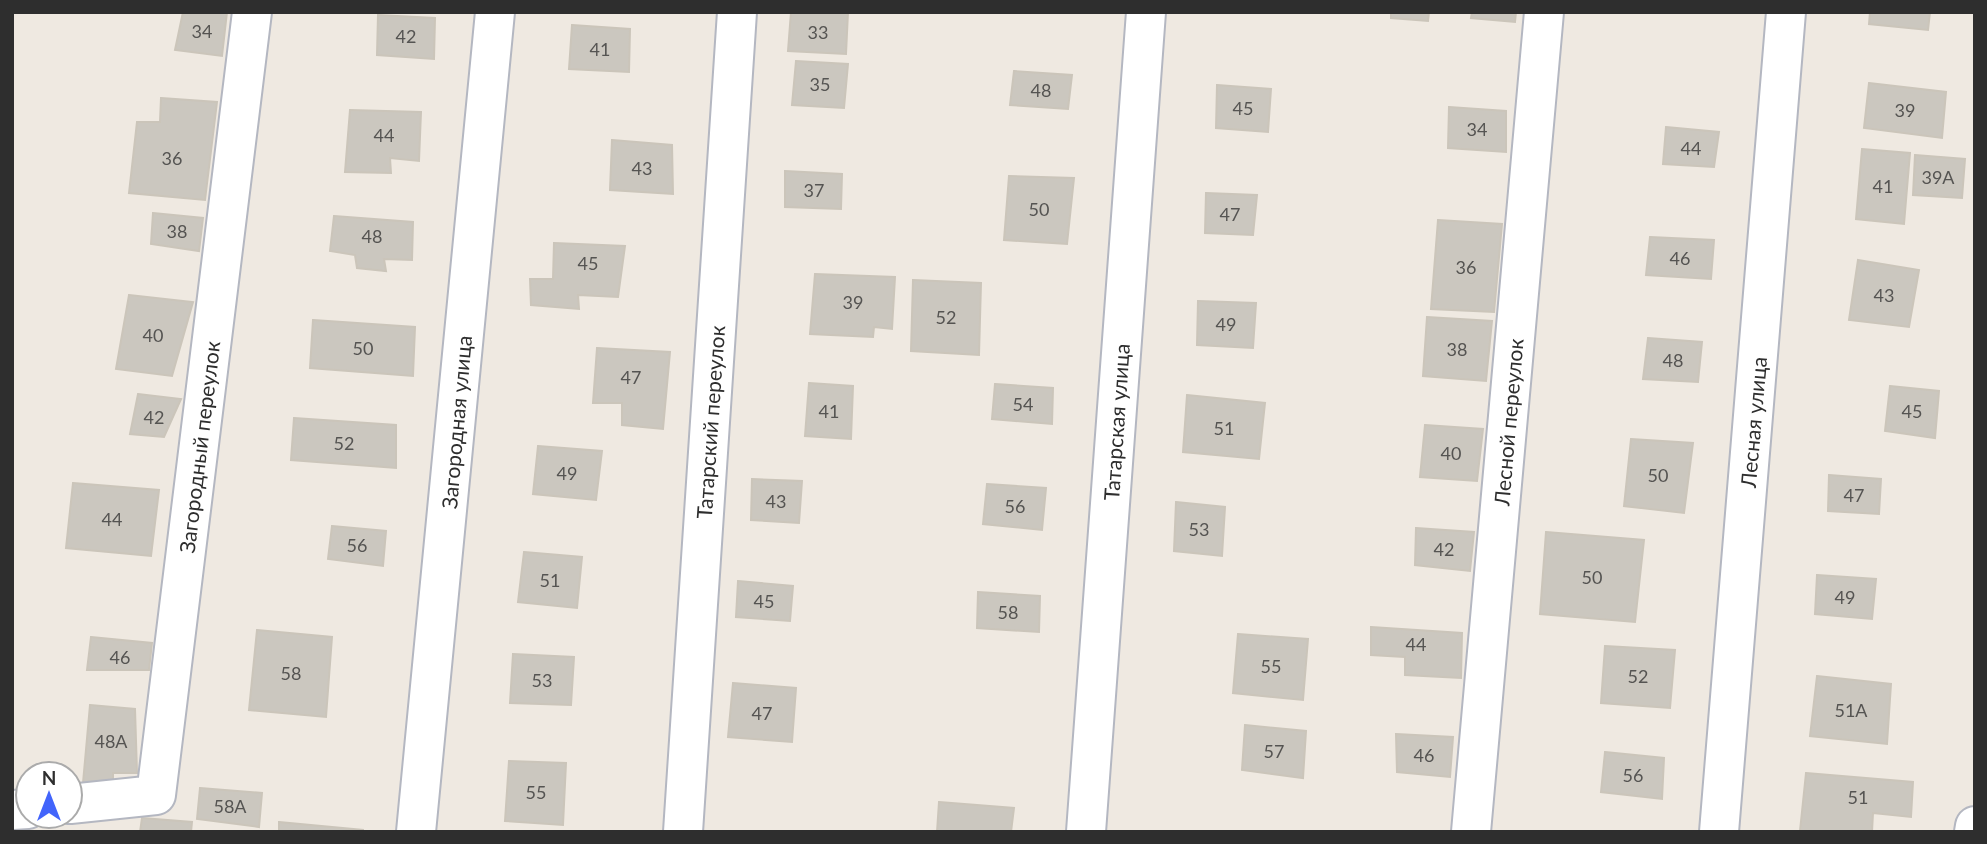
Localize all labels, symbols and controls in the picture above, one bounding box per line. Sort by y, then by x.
house number: 34 [192,20,212,42]
house number: 33 [808,21,828,43]
house number: 42 [396,25,416,47]
house number: 41 [590,38,610,60]
house number: 35 [810,73,830,95]
house number: 48 [1031,79,1051,101]
house number: 45 [1233,97,1253,119]
house number: 39 [1895,99,1915,121]
house number: 34 [1467,118,1487,140]
house number: 44 [374,124,394,146]
house number: 44 [1681,137,1701,159]
house number: 36 [162,147,182,169]
house number: 43 [632,157,652,179]
house number: 39А [1921,166,1955,188]
house number: 41 [1873,175,1893,197]
house number: 37 [804,179,824,201]
house number: 50 [1029,198,1049,220]
house number: 47 [1220,203,1240,225]
house number: 38 [167,220,187,242]
house number: 48 [362,225,382,247]
house number: 46 [1670,247,1690,269]
house number: 45 [578,252,598,274]
house number: 36 [1456,256,1476,278]
house number: 43 [1874,284,1894,306]
house number: 39 [843,291,863,313]
house number: 52 [936,306,956,328]
house number: 49 [1216,313,1236,335]
house number: 40 [143,324,163,346]
street label: Татарский переулок [691,324,729,520]
street label: Загородная улица [436,334,476,510]
house number: 50 [353,337,373,359]
street label: Лесной переулок [1488,337,1528,508]
house number: 38 [1447,338,1467,360]
street label: Загородный переулок [174,339,224,554]
street label: Татарская улица [1098,343,1134,501]
house number: 48 [1663,349,1683,371]
street label: Лесная улица [1735,355,1771,490]
house number: 47 [621,366,641,388]
house number: 54 [1013,393,1033,415]
house number: 41 [819,400,839,422]
house number: 45 [1902,400,1922,422]
house number: 42 [144,406,164,428]
house number: 51 [1214,417,1234,439]
house number: 52 [334,432,354,454]
house number: 40 [1441,442,1461,464]
house number: 49 [557,462,577,484]
house number: 50 [1648,464,1668,486]
house number: 47 [1844,484,1864,506]
house number: 43 [766,490,786,512]
house number: 56 [1005,495,1025,517]
house number: 44 [102,508,122,530]
house number: 53 [1189,518,1209,540]
house number: 56 [347,534,367,556]
house number: 42 [1434,538,1454,560]
house number: 50 [1582,566,1602,588]
house number: 51 [540,569,560,591]
house number: 49 [1835,586,1855,608]
house number: 45 [754,590,774,612]
house number: 58 [998,601,1018,623]
house number: 44 [1406,633,1426,655]
house number: 46 [110,646,130,668]
house number: 55 [1261,655,1281,677]
house number: 58 [281,662,301,684]
house number: 52 [1628,665,1648,687]
house number: 53 [532,669,552,691]
house number: 51А [1834,699,1868,721]
house number: 47 [752,702,772,724]
house number: 48А [94,730,128,752]
house number: 57 [1264,740,1284,762]
house number: 46 [1414,744,1434,766]
north arrow [14,760,84,830]
house number: 56 [1623,764,1643,786]
text: N [42,766,56,789]
house number: 55 [526,781,546,803]
house number: 51 [1848,786,1868,808]
house number: 58А [213,795,247,817]

